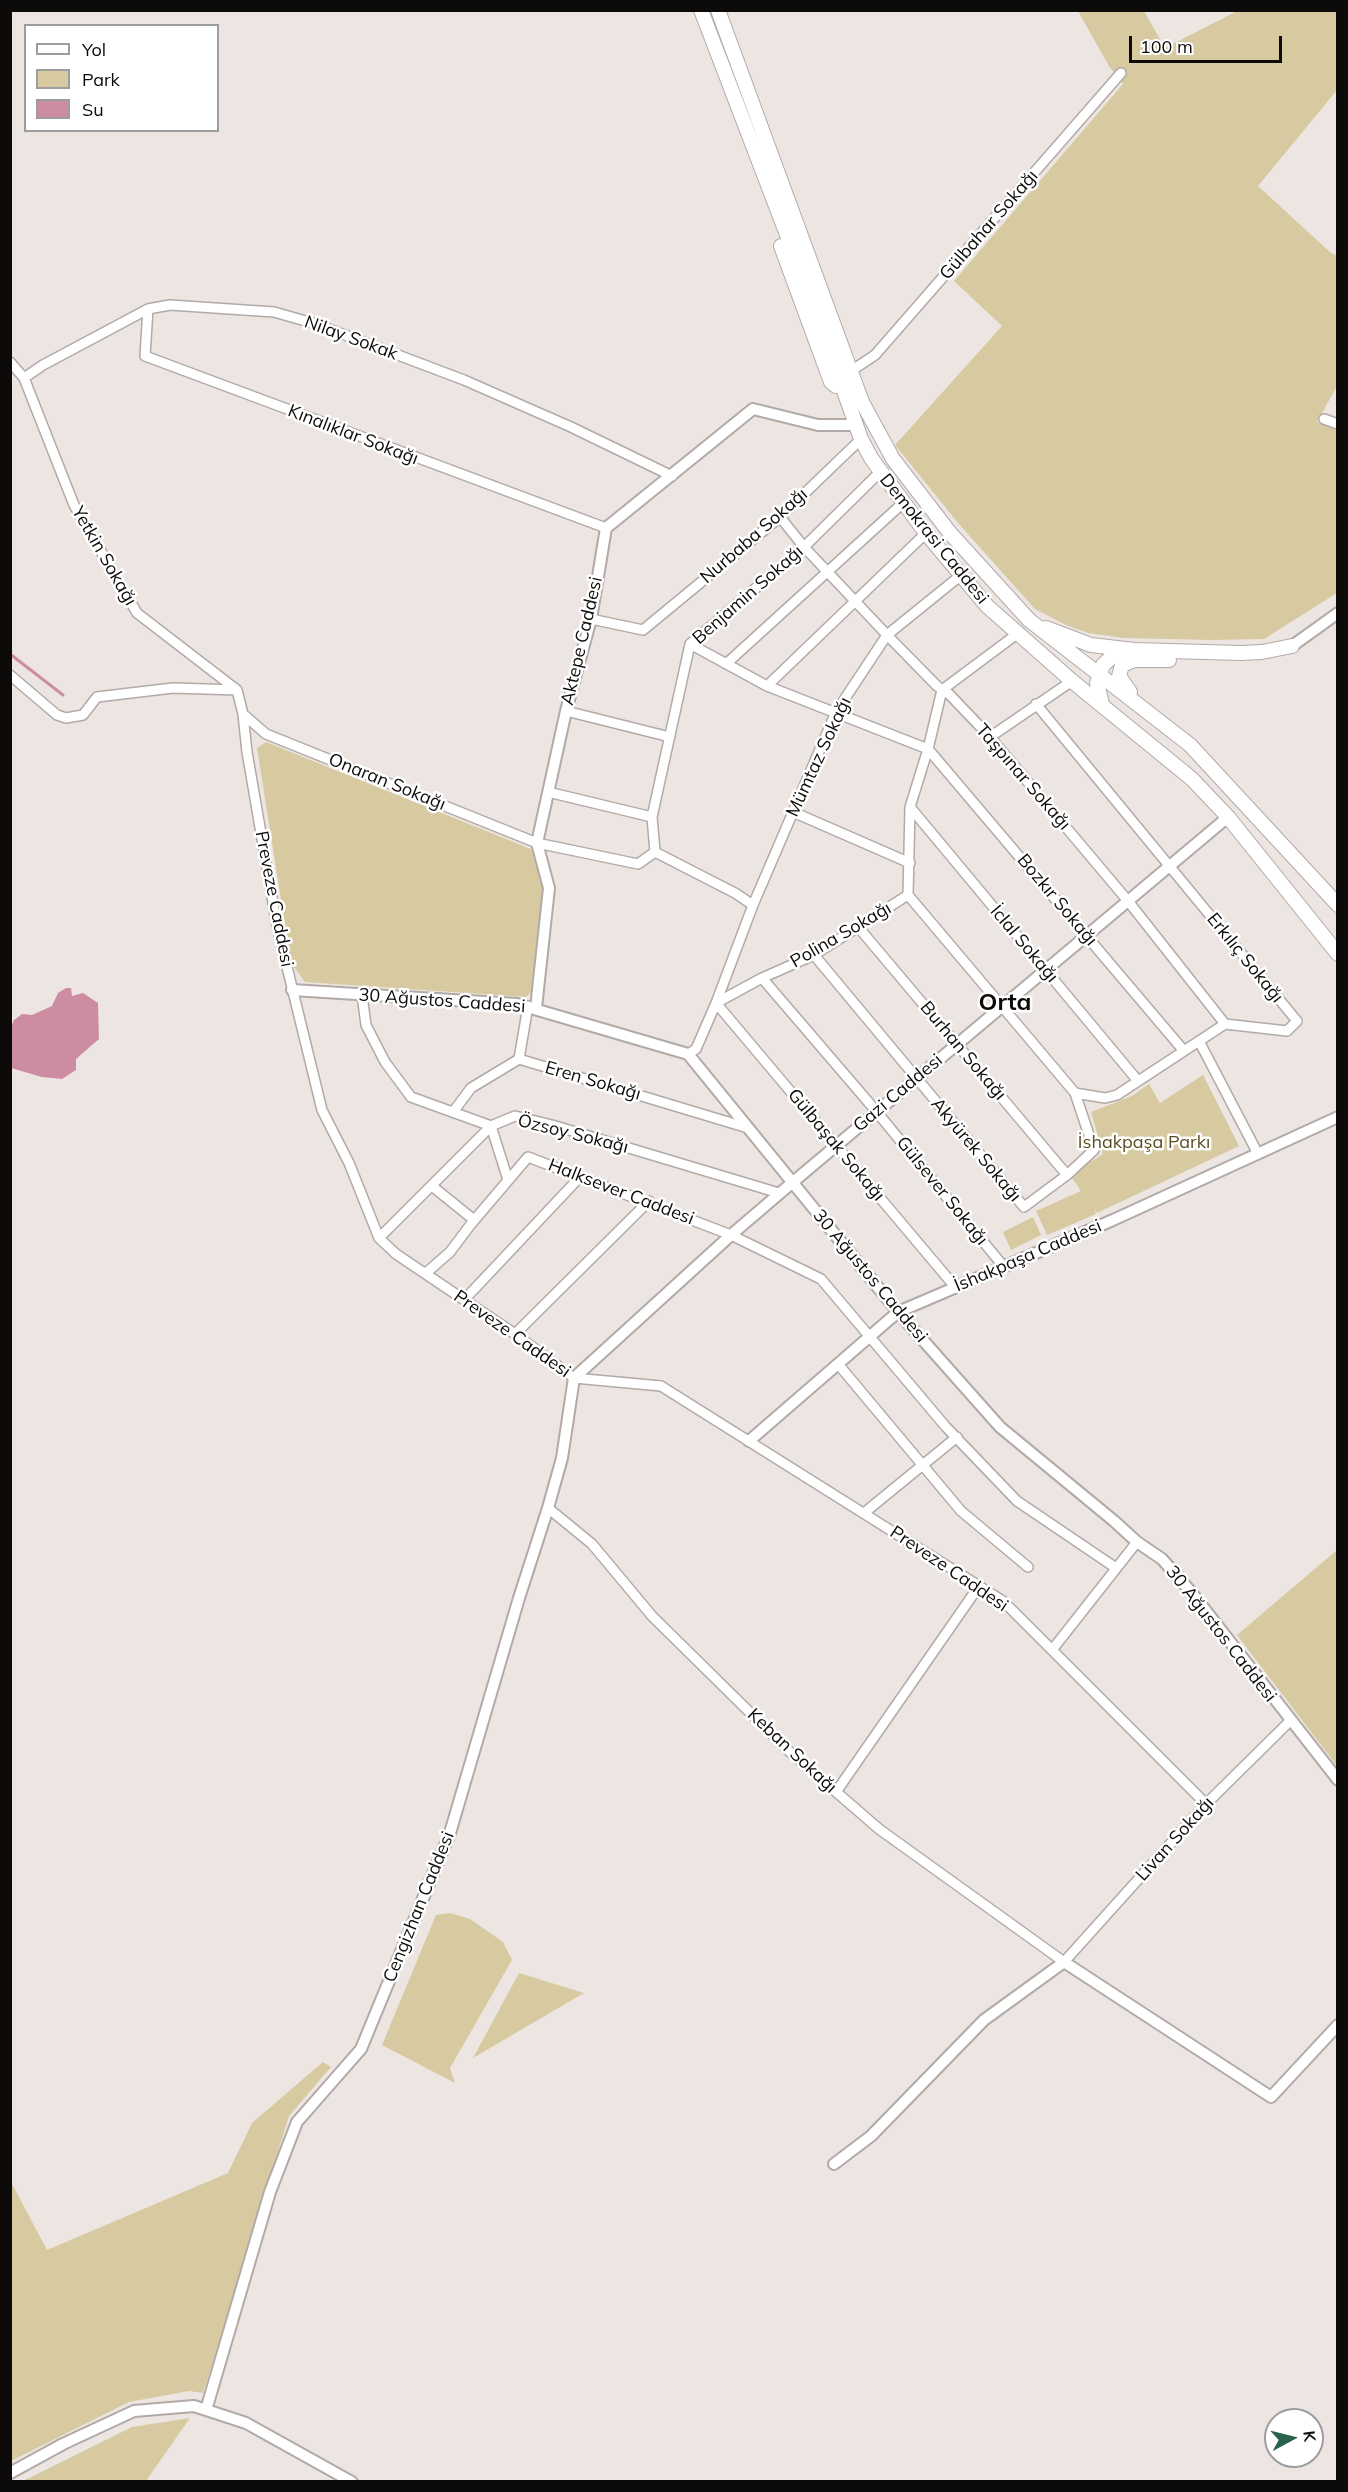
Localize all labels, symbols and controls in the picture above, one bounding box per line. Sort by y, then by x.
legend [24,24,219,132]
scale bar [1132,24,1285,62]
text: 100 m [1140,35,1193,58]
text: Yol [82,38,106,61]
text: Park [82,68,120,91]
text: Su [82,98,104,121]
street label: Gülbahar Sokağı [935,166,1043,284]
street label: Nilay Sokak [301,311,401,365]
street label: Kınalıklar Sokağı [285,400,421,470]
street label: Demokrasi Caddesi [875,470,993,608]
street label: Nurbaba Sokağı [696,484,812,588]
street label: Yetkin Sokağı [67,503,141,609]
street label: Benjamin Sokağı [688,541,808,649]
street label: Aktepe Caddesi [557,575,607,707]
street label: Mümtaz Sokağı [782,694,856,820]
street label: Taşpınar Sokağı [971,720,1075,834]
street label: Onaran Sokağı [325,749,449,815]
street label: Preveze Caddesi [250,829,298,969]
street label: Bozkır Sokağı [1012,850,1102,950]
street label: Polina Sokağı [787,897,895,973]
street label: İclal Sokağı [985,901,1063,987]
street label: Erkılıç Sokağı [1202,909,1288,1007]
street label: 30 Ağustos Caddesi [358,984,526,1018]
district label: Orta [979,989,1031,1017]
street label: Burhan Sokağı [915,997,1011,1105]
street label: Gazi Caddesi [849,1049,947,1137]
street label: Eren Sokağı [543,1057,643,1105]
street label: Gülbaşak Sokağı [783,1085,889,1205]
street label: Akyürek Sokağı [926,1094,1026,1206]
street label: Özsoy Sokağı [516,1110,630,1158]
street label: Gülsever Sokağı [892,1132,992,1250]
park label: İshakpaşa Parkı [1078,1132,1210,1154]
street label: Halksever Caddesi [545,1154,697,1230]
street label: 30 Ağustos Caddesi [808,1205,932,1347]
street label: İshakpaşa Caddesi [951,1215,1105,1297]
street label: Preveze Caddesi [449,1286,575,1382]
street label: Preveze Caddesi [886,1521,1012,1617]
street label: 30 Ağustos Caddesi [1161,1562,1281,1706]
street label: Keban Sokağı [743,1704,841,1798]
street label: Livan Sokağı [1131,1792,1219,1886]
street label: Cengizhan Caddesi [379,1829,459,1985]
north arrow [1264,2408,1324,2468]
text: K [1299,2430,1320,2443]

